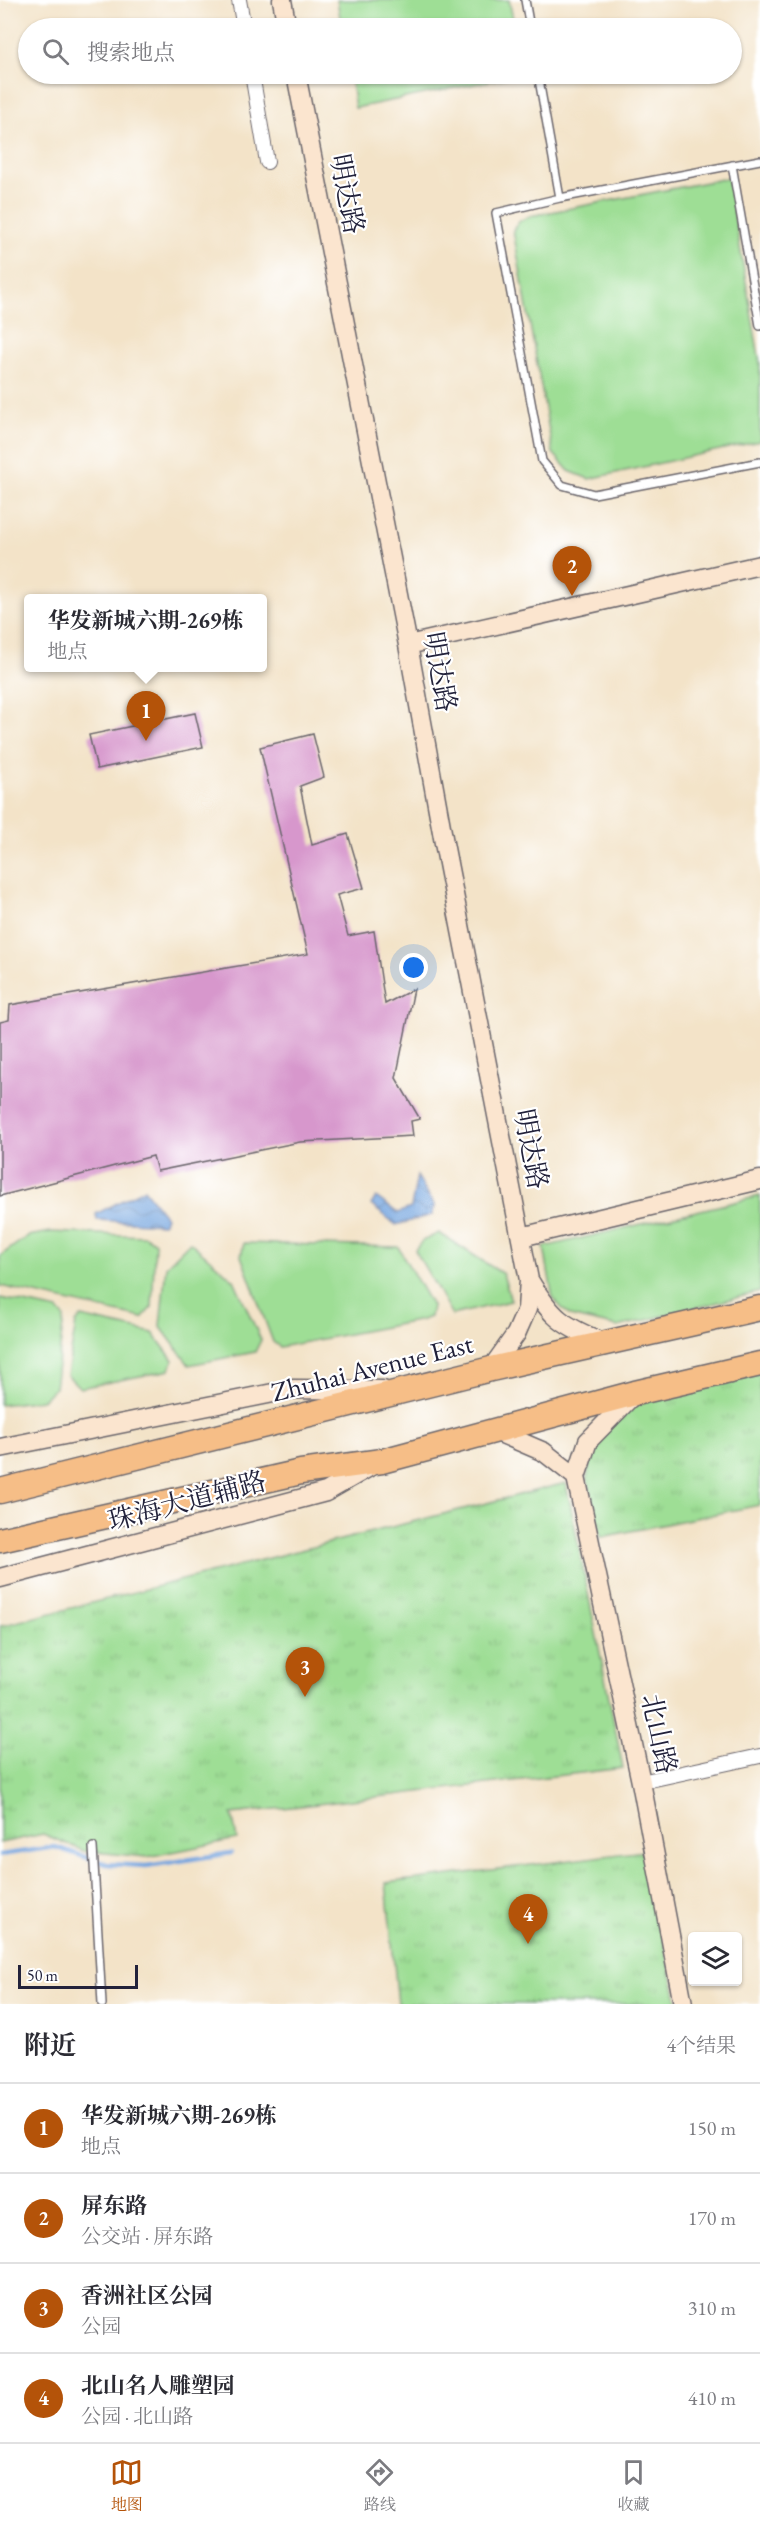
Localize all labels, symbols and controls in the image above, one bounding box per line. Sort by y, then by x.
search box [18,18,742,84]
icon: search [39,35,72,68]
text: 搜索地点 [87,38,175,67]
street label: 明达路 [323,151,372,237]
pin: 2 [552,546,592,596]
popup [24,594,267,672]
text: 华发新城六期-269栋 [48,606,243,635]
street label: 明达路 [416,629,465,715]
text: 地点 [48,638,88,664]
pin: 1 [126,692,166,741]
your location [399,953,428,982]
street label: 明达路 [507,1106,556,1192]
street label: Zhuhai Avenue East [267,1325,477,1409]
street label: 珠海大道辅路 [104,1463,270,1538]
pin: 3 [286,1648,324,1697]
street label: 北山路 [634,1691,685,1777]
pin: 4 [508,1894,548,1944]
map controls [688,1932,742,1986]
button: layers [688,1932,742,1986]
scale bar [18,1962,138,1990]
text: 50 m [27,1965,58,1986]
text: 附近 [24,2028,76,2062]
text: 4个结果 [666,2032,736,2058]
text: 华发新城六期-269栋 [81,2101,277,2130]
text: 1 [38,2115,49,2141]
text: 150 m [688,2115,736,2141]
text: 地点 [81,2133,121,2159]
text: 屏东路 [81,2191,147,2220]
text: 2 [38,2205,49,2231]
text: 170 m [688,2205,736,2231]
text: 公交站 · 屏东路 [81,2223,213,2249]
text: 香洲社区公园 [81,2281,213,2310]
text: 3 [38,2295,49,2321]
text: 310 m [688,2295,736,2321]
text: 公园 [81,2313,121,2339]
text: 北山名人雕塑园 [81,2371,235,2400]
text: 4 [38,2385,49,2411]
text: 410 m [688,2385,736,2411]
text: 公园 · 北山路 [81,2403,193,2429]
tab: 地图 [110,2456,143,2515]
tab: 路线 [363,2456,396,2515]
tab: 收藏 [617,2456,650,2515]

